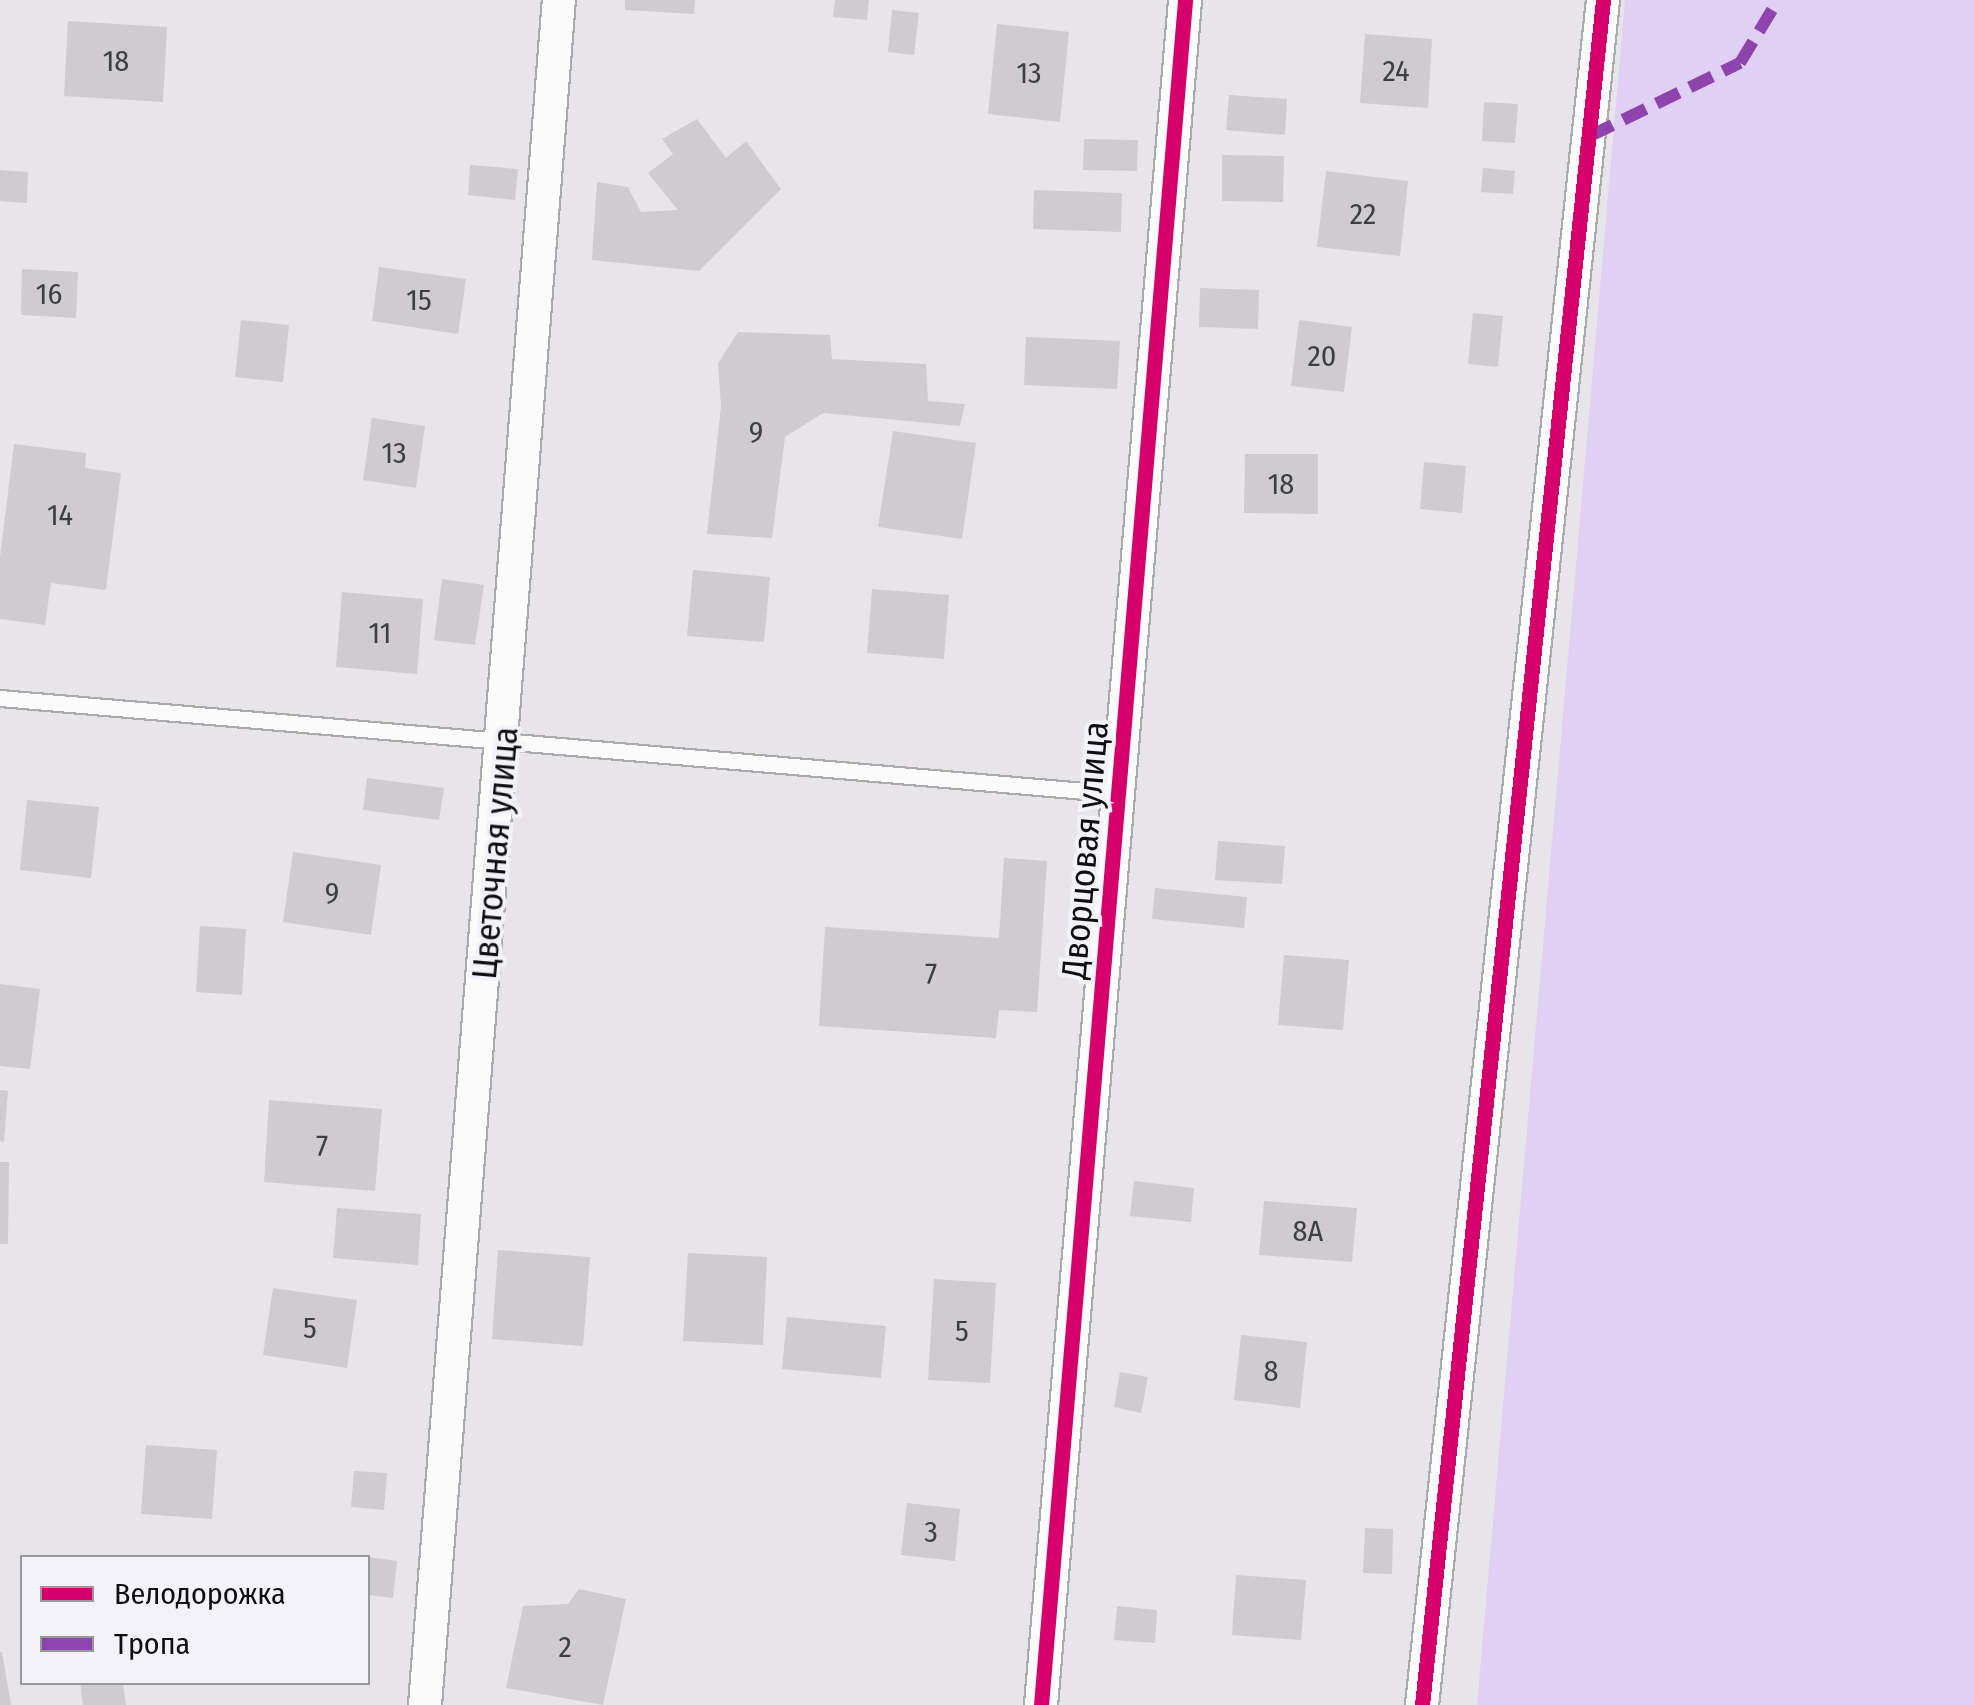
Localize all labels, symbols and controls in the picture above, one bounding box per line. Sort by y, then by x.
house number: 18 [103,43,129,79]
house number: 24 [1382,53,1410,89]
house number: 13 [1016,55,1042,91]
house number: 22 [1350,196,1376,232]
house number: 16 [36,276,62,312]
house number: 15 [406,282,432,318]
house number: 20 [1308,338,1336,374]
house number: 9 [749,414,763,450]
house number: 13 [381,435,407,471]
house number: 18 [1268,466,1294,502]
house number: 14 [47,497,73,533]
house number: 11 [369,615,391,651]
street label: Дворцовая улица [1053,720,1117,980]
street label: Цветочная улица [463,725,527,981]
house number: 9 [325,875,339,911]
house number: 7 [925,956,937,992]
house number: 7 [316,1128,328,1164]
house number: 8А [1293,1213,1323,1249]
house number: 5 [303,1310,317,1346]
house number: 5 [955,1313,969,1349]
house number: 8 [1264,1353,1278,1389]
house number: 3 [924,1514,938,1550]
legend [20,1555,370,1685]
text: Велодорожка [114,1576,286,1612]
text: Тропа [114,1626,190,1662]
house number: 2 [558,1629,572,1665]

